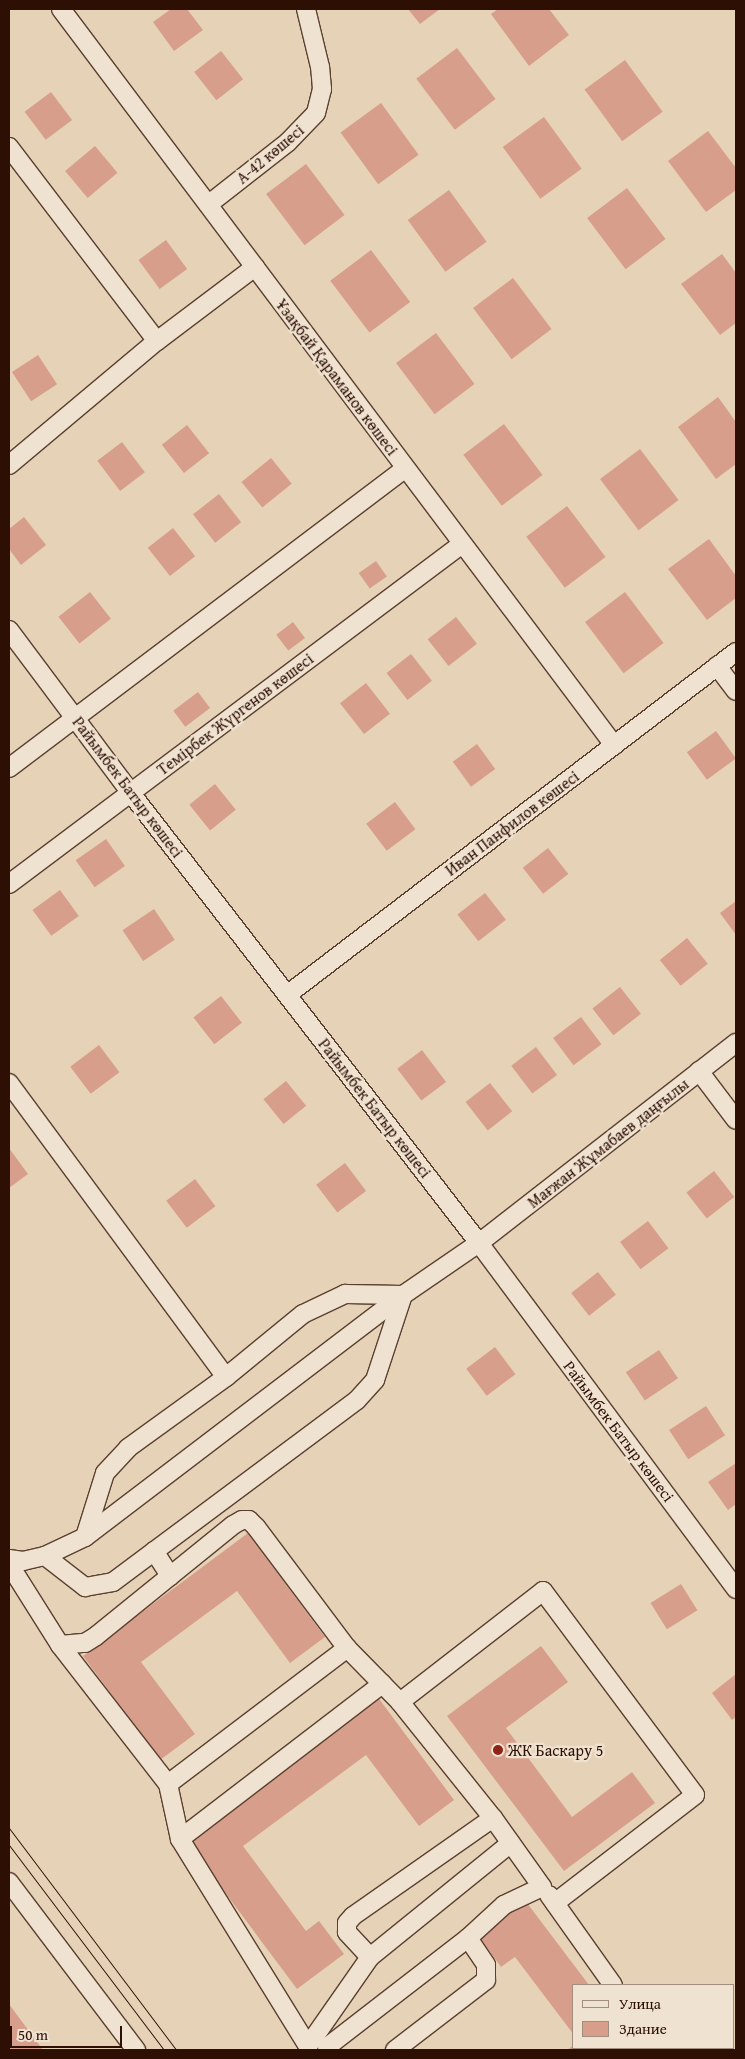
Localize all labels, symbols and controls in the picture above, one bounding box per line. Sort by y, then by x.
street label: А-42 көшесі [232,120,308,188]
street label: Ұзақбай Қараманов көшесі [272,295,402,459]
street label: Темірбек Жүргенов көшесі [153,649,317,779]
street label: Райымбек Батыр көшесі [69,713,187,861]
street label: Иван Панфилов көшесі [441,766,583,880]
street label: Райымбек Батыр көшесі [315,1035,435,1181]
street label: Мағжан Жұмабаев даңғылы [524,1074,692,1212]
street label: Райымбек Батыр көшесі [560,1357,678,1505]
place label: ЖК Баскару 5 [508,1740,603,1760]
marker: ЖК Баскару 5 [492,1744,504,1756]
legend [572,1984,735,2049]
text: Улица [619,1993,661,2014]
scale bar [12,2016,125,2048]
text: Здание [619,2018,667,2039]
text: 50 m [18,2024,48,2045]

